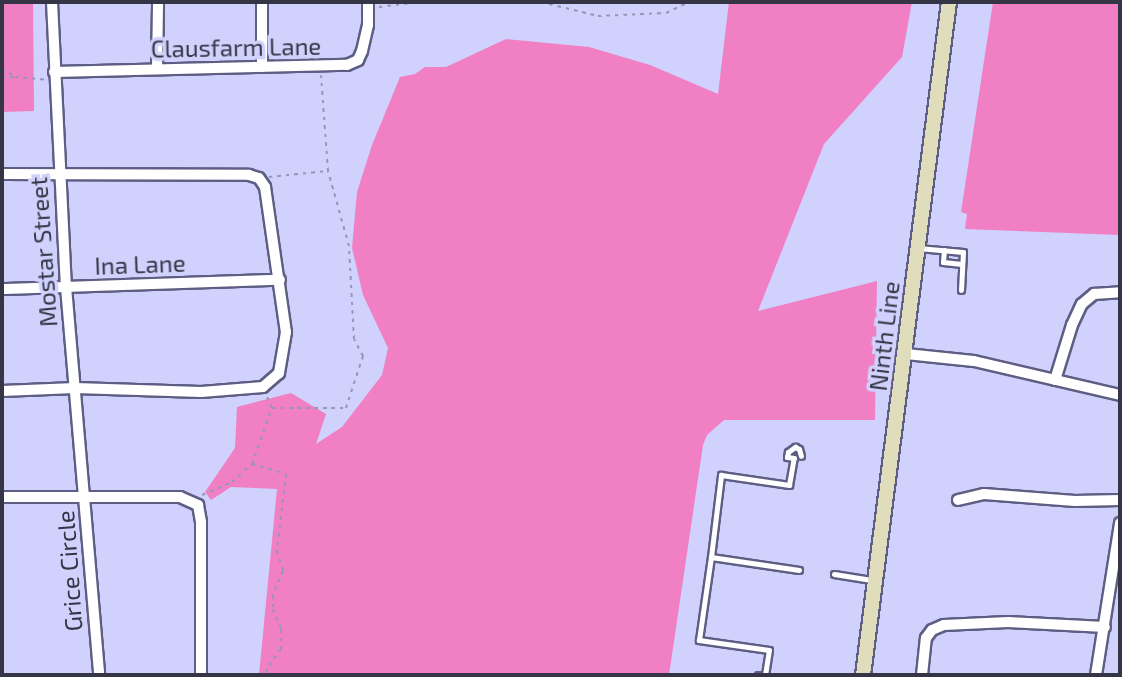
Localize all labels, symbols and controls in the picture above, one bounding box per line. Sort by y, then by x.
street label: Clausfarm Lane [151,31,321,63]
street label: Mostar Street [23,176,63,328]
street label: Ina Lane [94,248,186,280]
street label: Ninth Line [863,279,905,393]
street label: Grice Circle [50,510,88,632]

